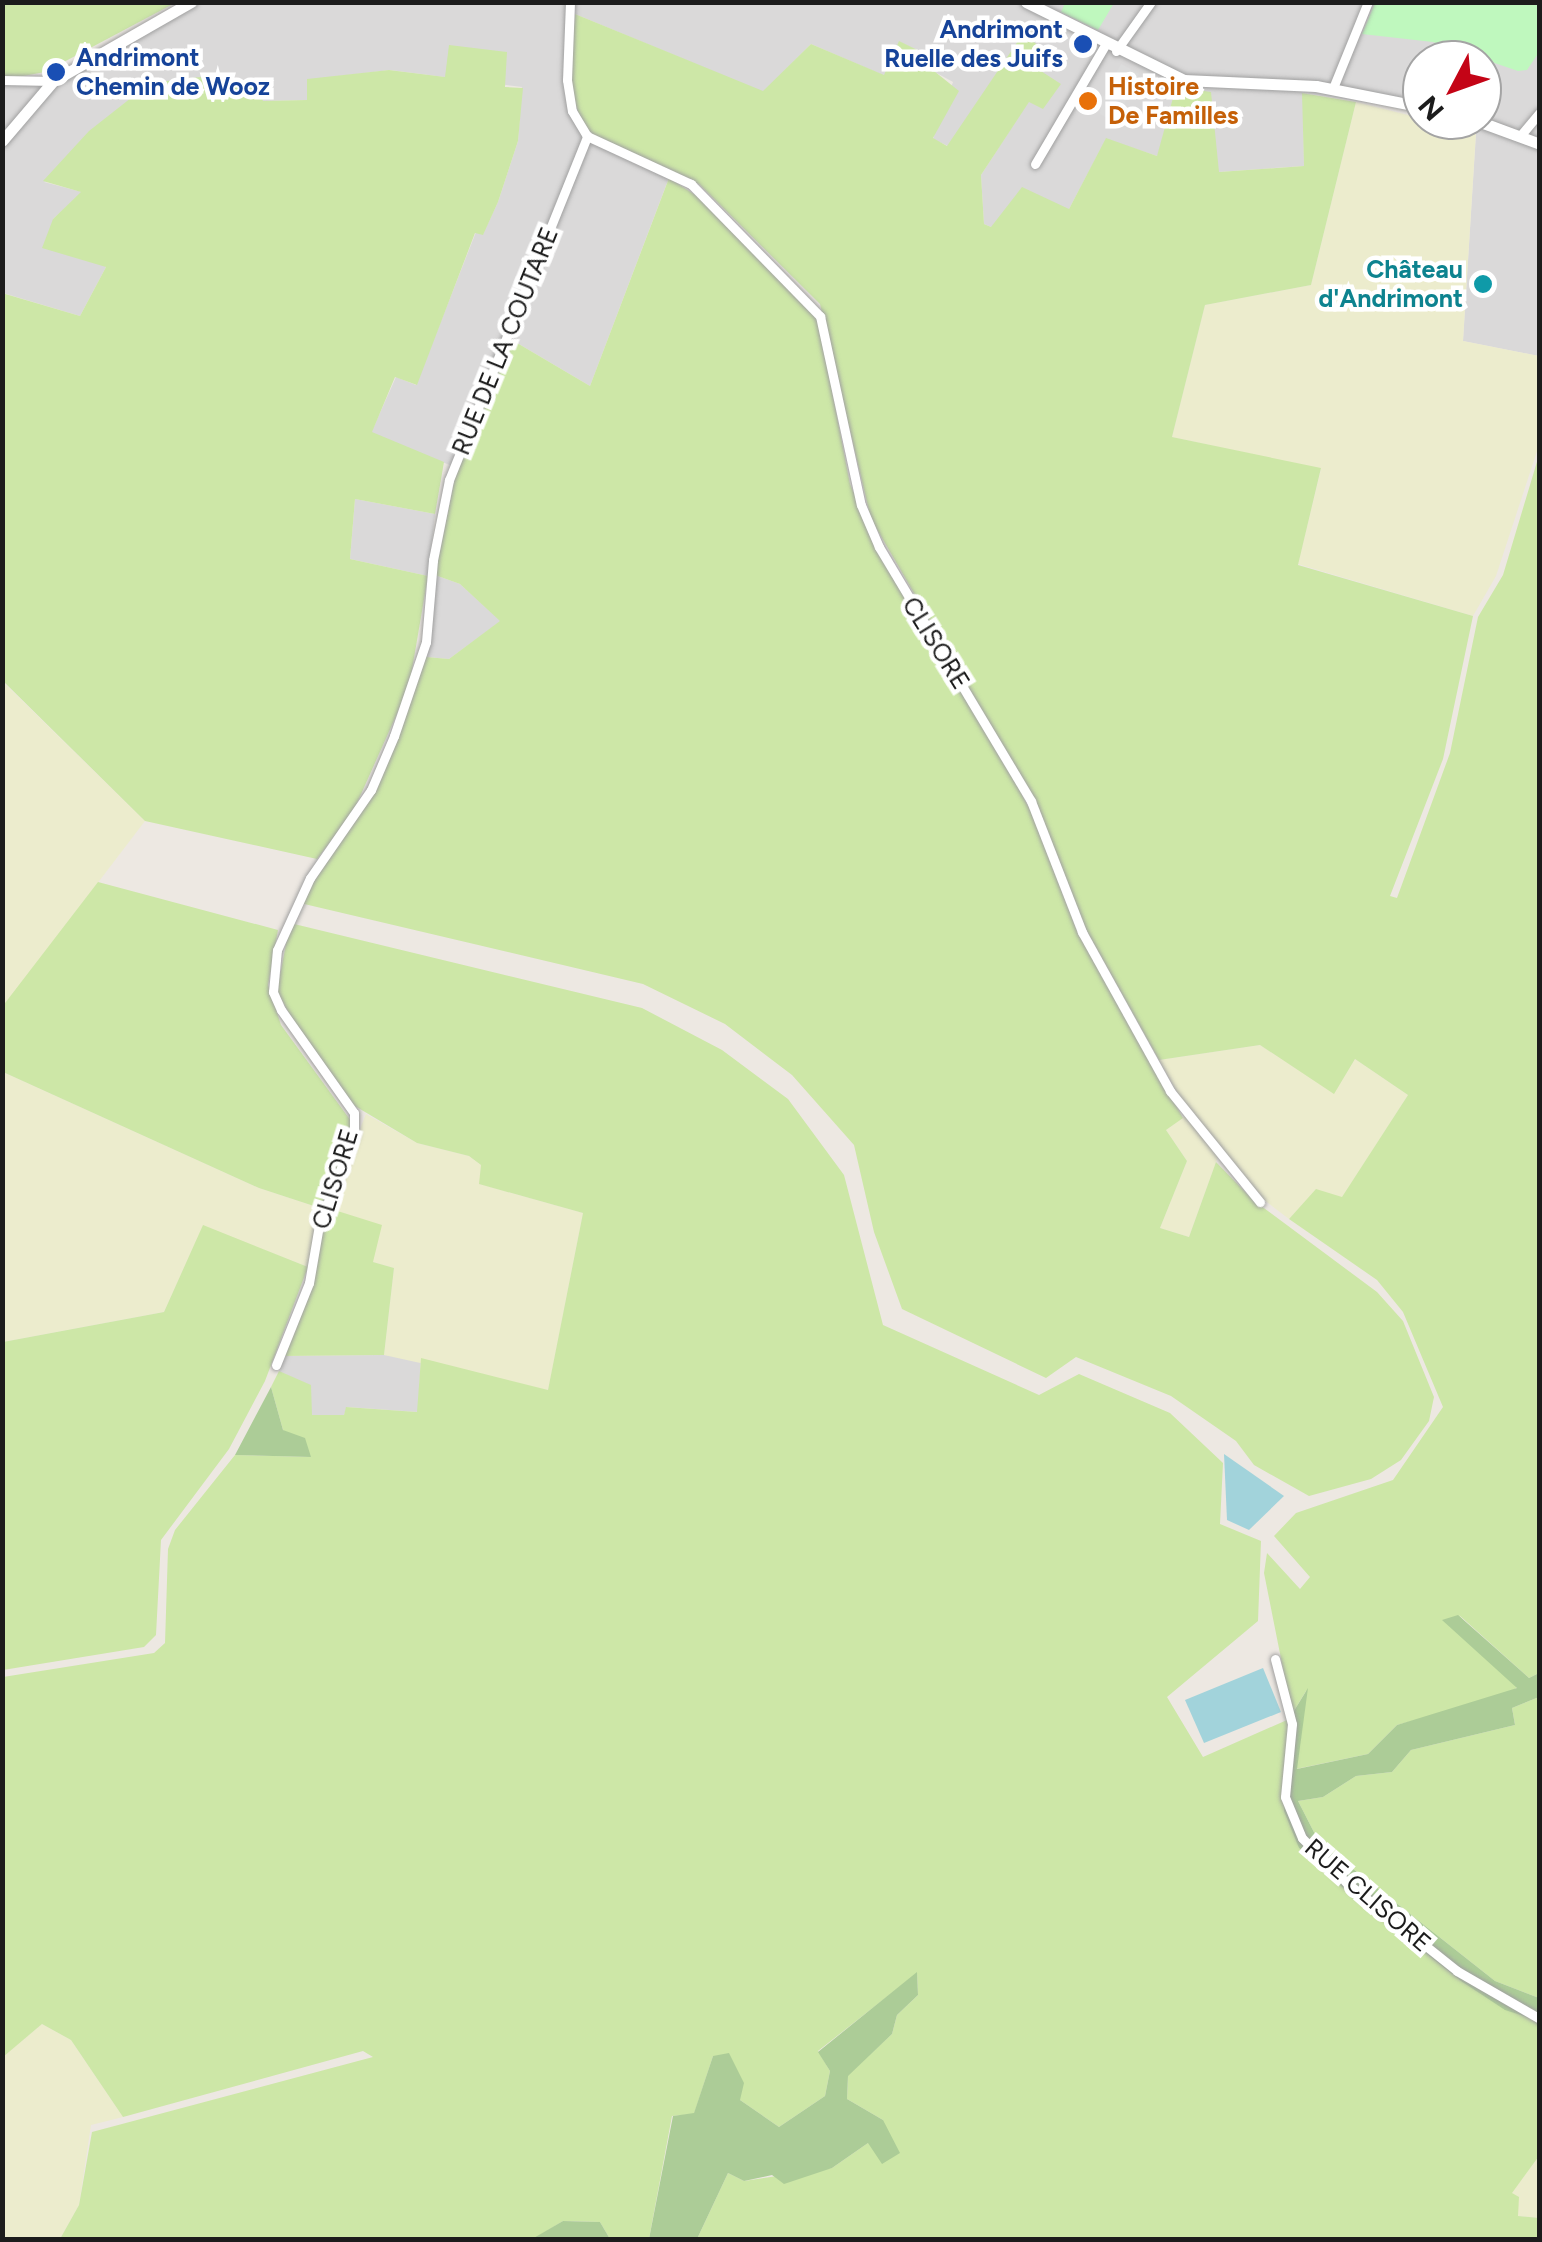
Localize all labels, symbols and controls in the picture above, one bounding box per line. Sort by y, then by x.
place label: Andrimont Ruelle des Juifs [884,15,1063,74]
marker: Andrimont Ruelle des Juifs [1072,33,1094,55]
north arrow [1402,40,1502,140]
place label: Andrimont Chemin de Wooz [76,43,270,102]
marker: Andrimont Chemin de Wooz [45,61,67,83]
place label: Histoire De Familles [1108,72,1238,131]
text: N [1411,89,1451,128]
marker: Histoire De Familles [1077,90,1099,112]
street label: RUE DE LA COUTARE [446,223,564,459]
place label: Château d'Andrimont [1318,255,1463,314]
marker: Château d'Andrimont [1472,273,1494,295]
street label: CLISORE [896,591,976,695]
street label: CLISORE [306,1125,364,1233]
street label: RUE CLISORE [1299,1832,1437,1958]

